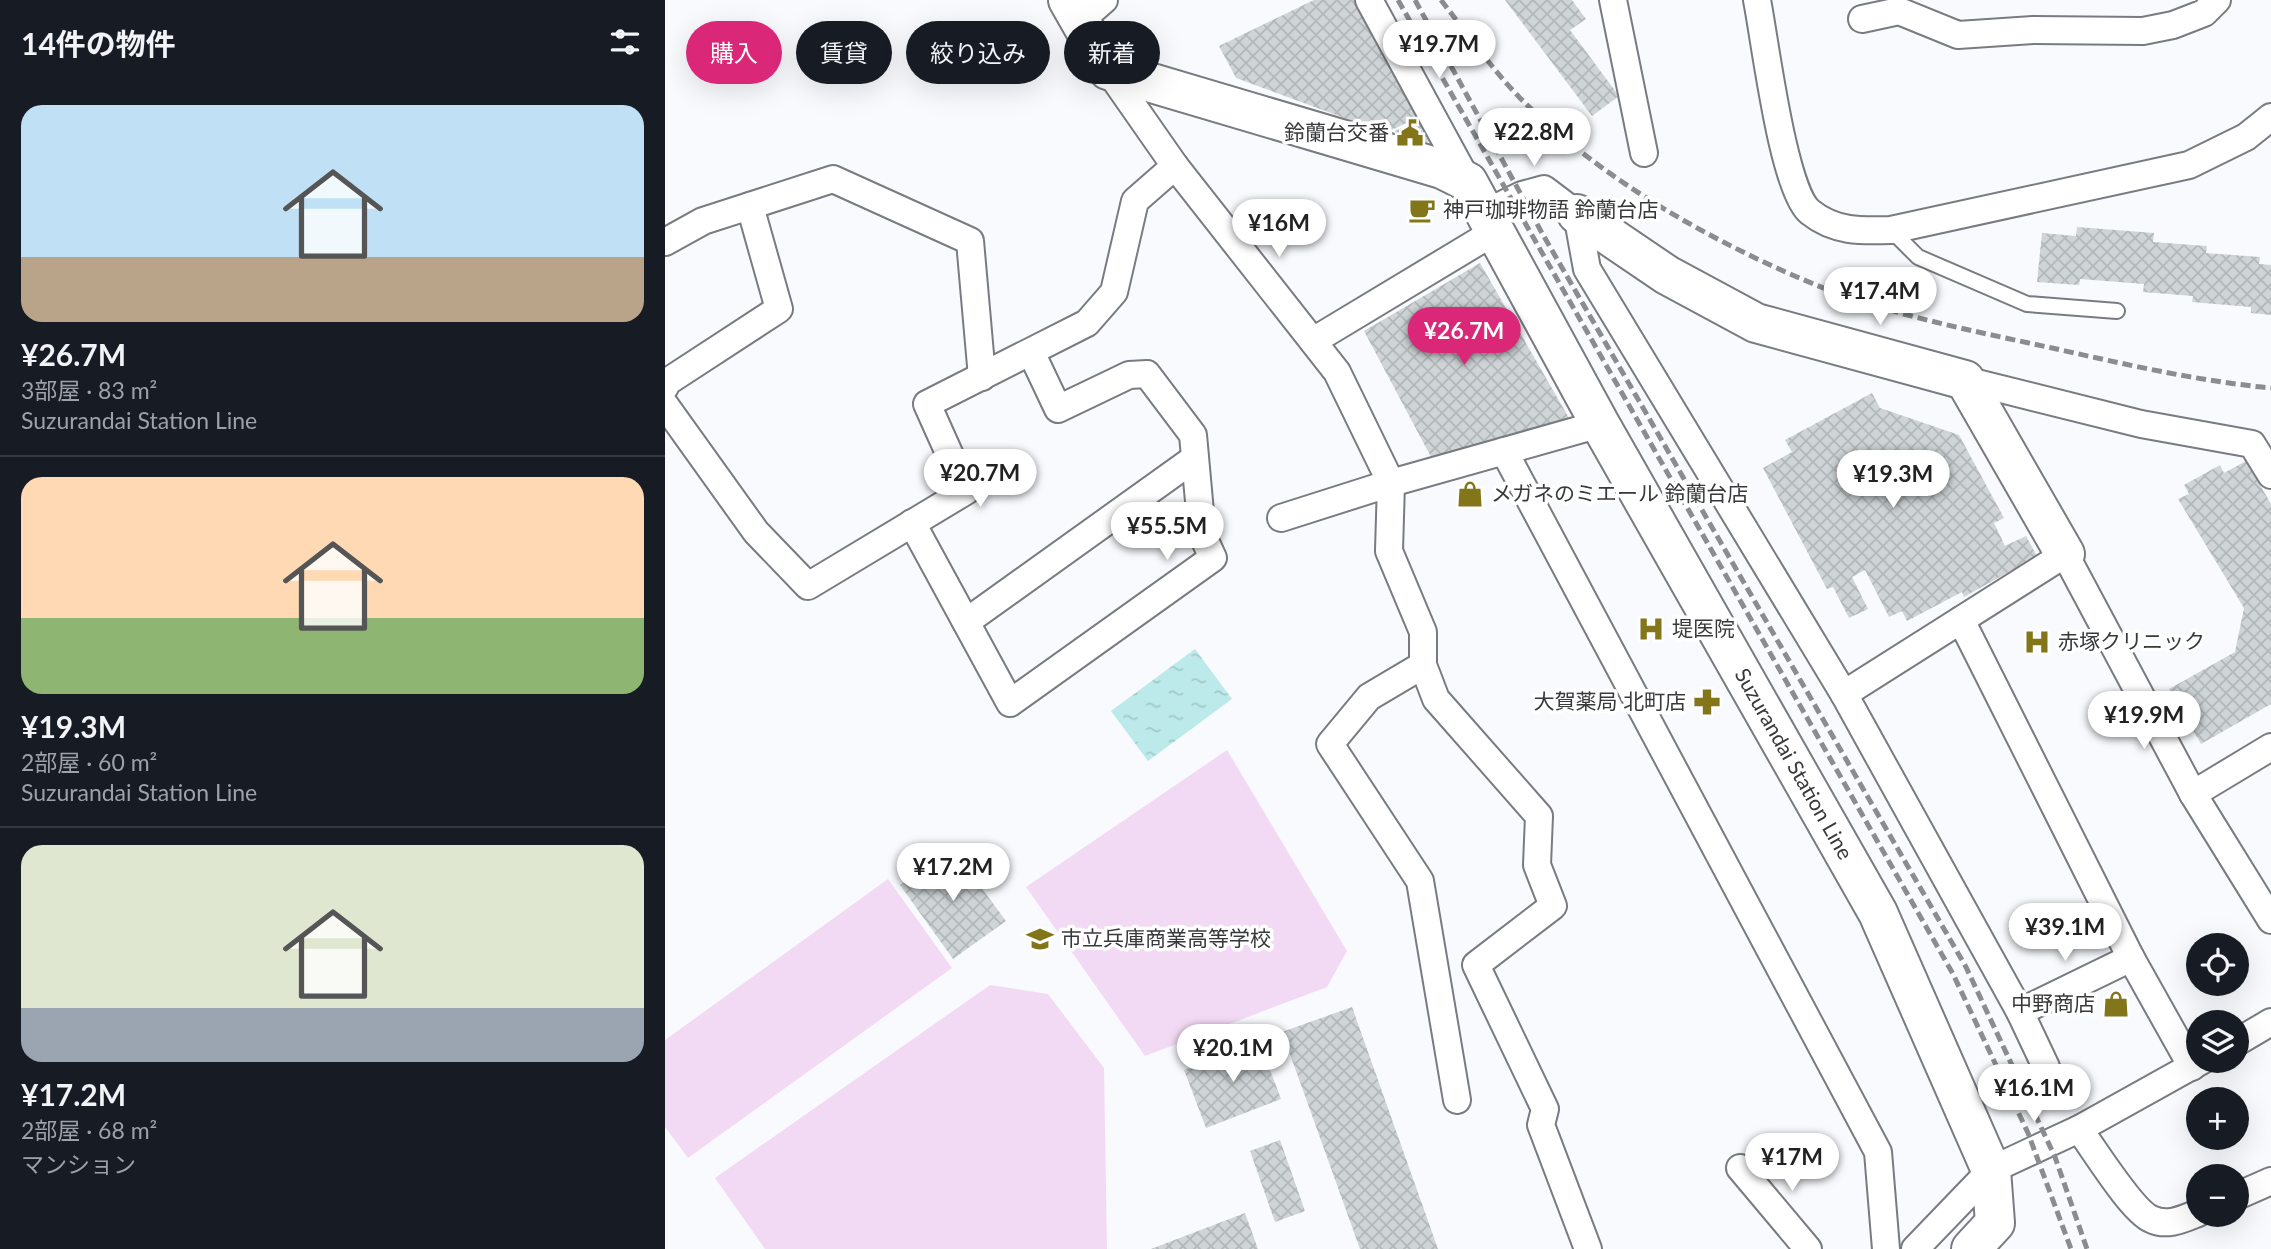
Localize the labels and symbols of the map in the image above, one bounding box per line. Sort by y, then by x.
pin: ¥19.7M [1382,20,1496,80]
pin: ¥22.8M [1477,108,1591,168]
public building icon: 鈴蘭台交番 [1395,118,1425,148]
place label: 鈴蘭台交番 [1284,119,1389,144]
cafe icon: 神戸珈琲物語 鈴蘭台店 [1407,195,1437,225]
place label: 神戸珈琲物語 鈴蘭台店 [1443,196,1658,221]
pin: ¥16M [1238,200,1320,259]
pin: ¥17.4M [1823,268,1937,327]
pin: ¥26.7M [1407,308,1521,367]
pin: ¥20.7M [923,449,1037,509]
pin: ¥19.3M [1836,450,1950,510]
shop icon: メガネのミエール 鈴蘭台店 [1455,479,1485,509]
place label: メガネのミエール 鈴蘭台店 [1491,480,1748,505]
pin: ¥55.5M [1110,503,1224,562]
hospital icon: 堤医院 [1636,614,1666,644]
place label: 堤医院 [1672,615,1735,640]
hospital icon: 赤塚クリニック [2022,627,2052,657]
place label: 赤塚クリニック [2058,628,2205,653]
street label: Suzurandai Station Line [1730,663,1859,863]
pharmacy icon: 大賀薬局 北町店 [1692,687,1722,717]
place label: 大賀薬局 北町店 [1534,688,1686,713]
pin: ¥19.9M [2087,692,2201,751]
pin: ¥17.2M [896,844,1010,903]
pin: ¥39.1M [2008,904,2122,963]
school or university icon: 市立兵庫商業高等学校 [1025,924,1055,954]
place label: 市立兵庫商業高等学校 [1061,925,1271,950]
shop icon: 中野商店 [2101,989,2131,1019]
place label: 中野商店 [2011,990,2095,1015]
pin: ¥20.1M [1176,1024,1290,1084]
pin: ¥16.1M [1977,1064,2091,1124]
pin: ¥17M [1751,1134,1833,1193]

